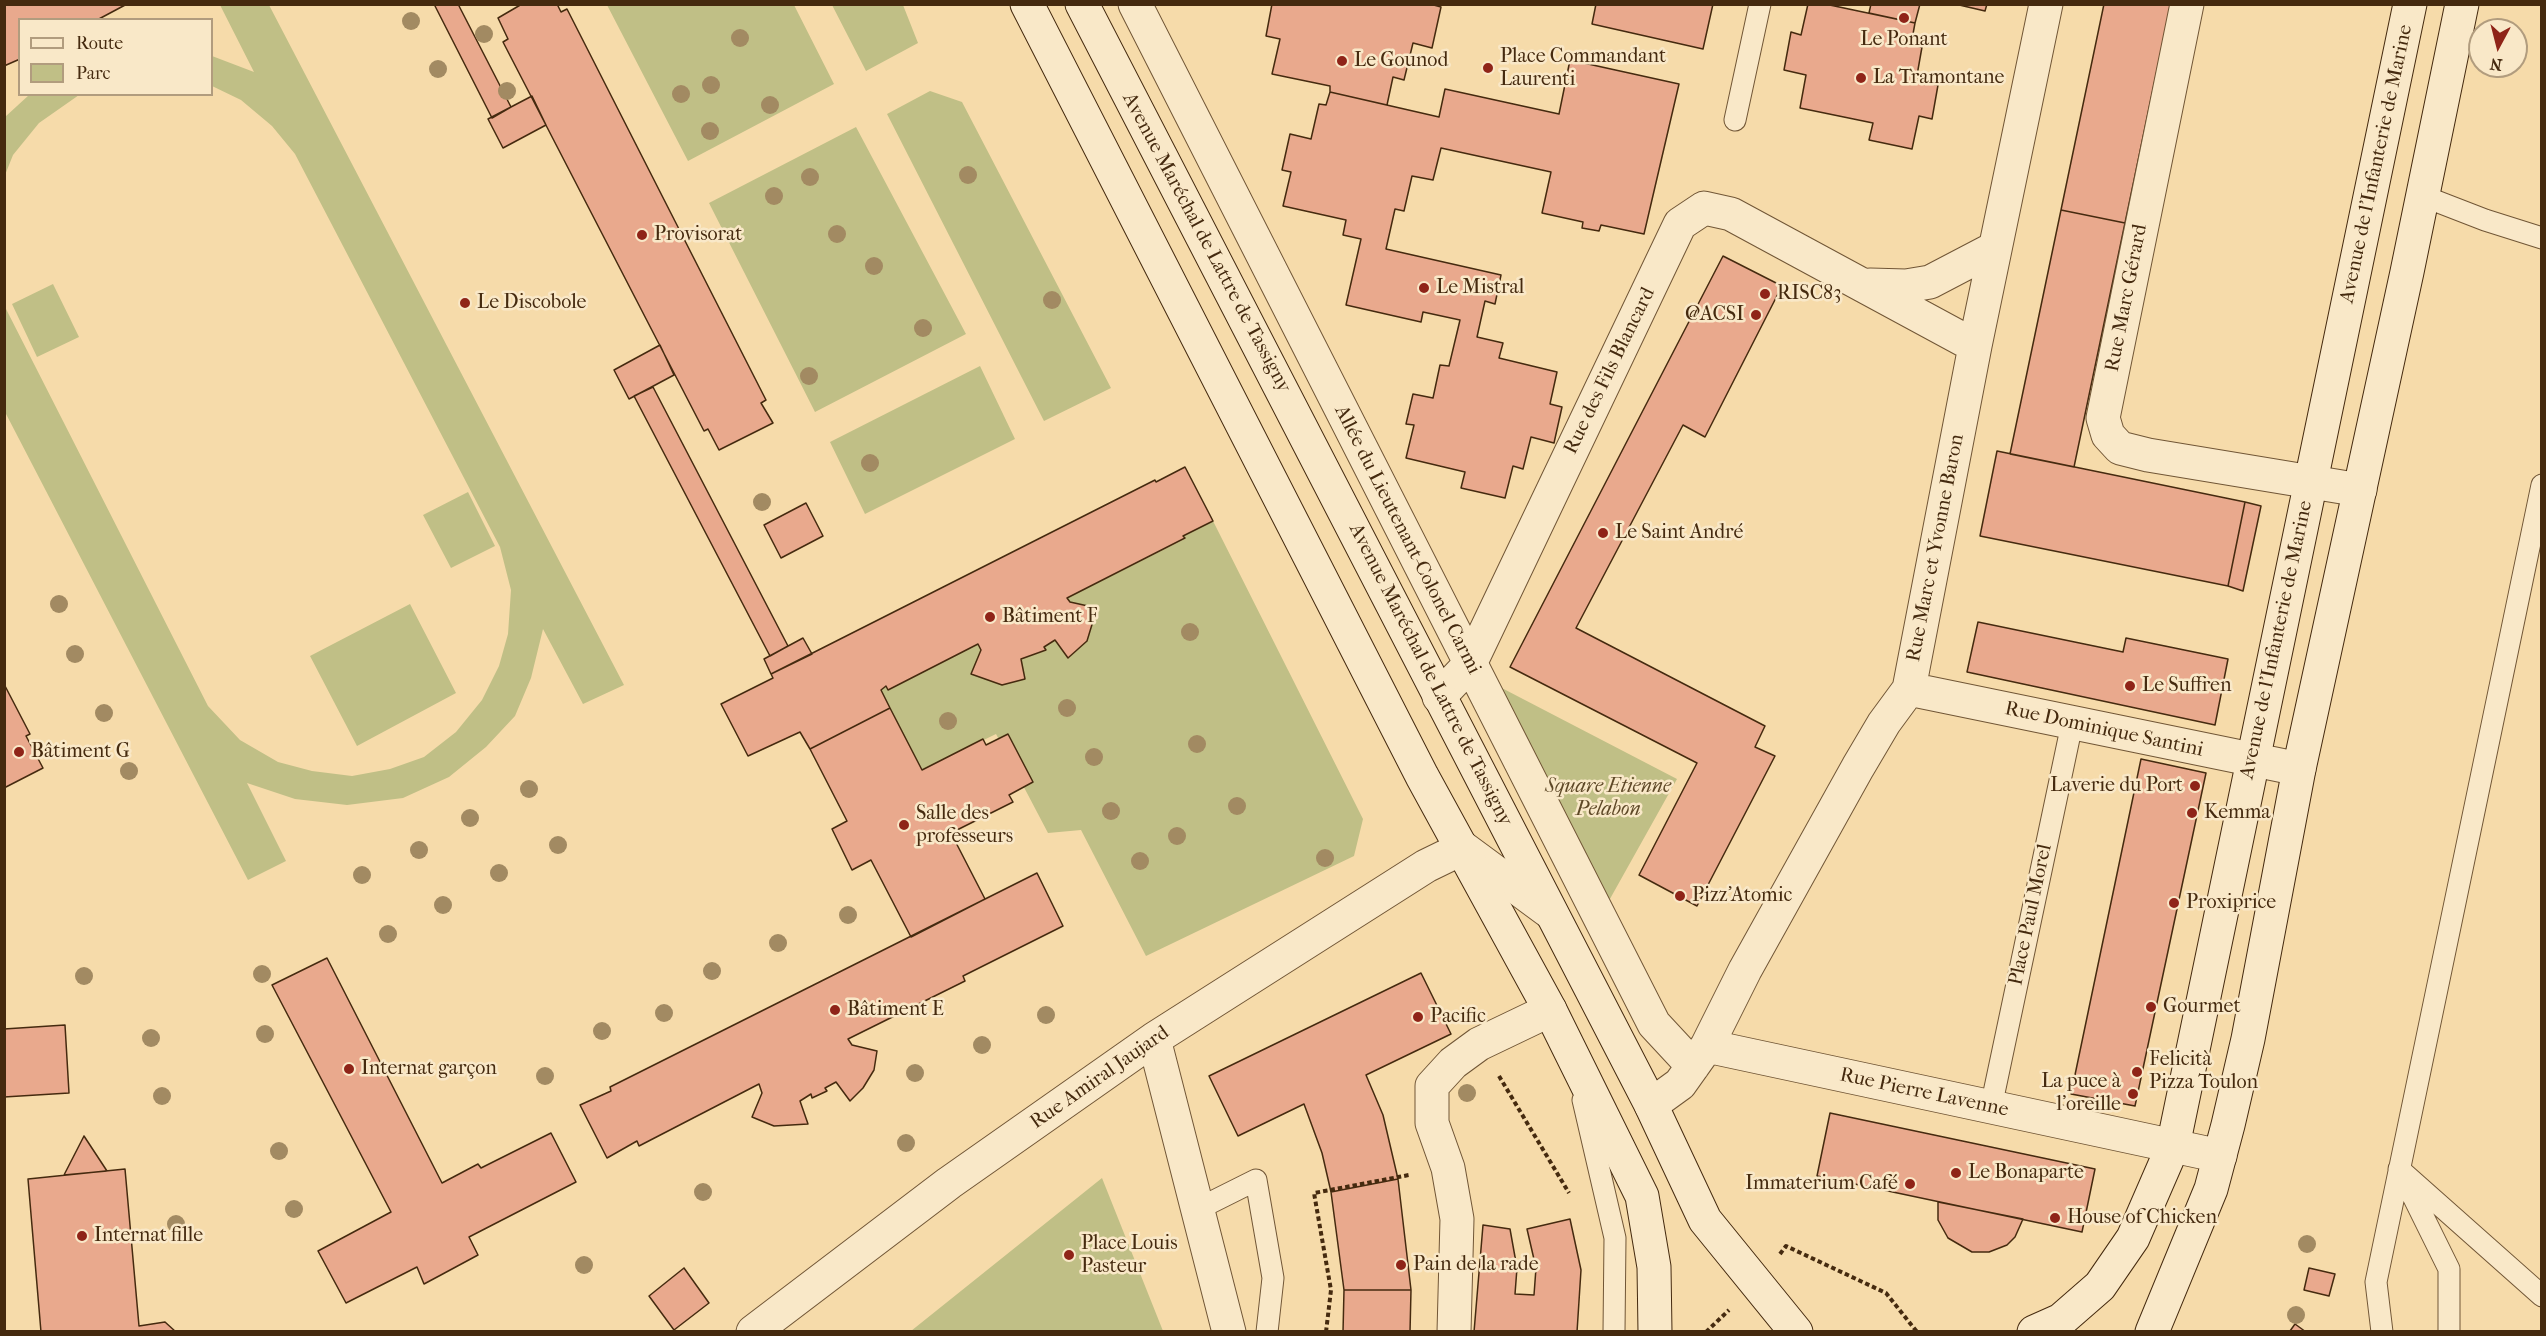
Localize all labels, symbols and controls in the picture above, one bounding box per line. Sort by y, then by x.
marker: Le Ponant [1897,11,1911,25]
legend [18,18,213,96]
north arrow [2468,18,2528,78]
street label: Avenue de l'Infanterie de Marine [2336,22,2418,306]
place label: Le Ponant [1860,28,1948,52]
text: Route [76,33,123,54]
place label: Place Commandant Laurenti [1500,45,1666,92]
place label: Le Gounod [1354,49,1448,73]
marker: Le Gounod [1335,54,1349,68]
text: N [2489,54,2503,75]
marker: Place Commandant Laurenti [1481,61,1495,75]
text: Parc [76,63,111,84]
place label: La Tramontane [1873,66,2004,90]
marker: La Tramontane [1854,71,1868,85]
street label: Avenue Maréchal de Lattre de Tassigny [1117,89,1295,397]
street label: Rue Marc Gérard [2101,222,2153,374]
place label: Provisorat [654,223,742,247]
marker: Provisorat [635,228,649,242]
place label: Le Mistral [1436,276,1524,300]
marker: Le Mistral [1417,281,1431,295]
place label: RISC83 [1777,282,1841,306]
street label: Rue des Fils Blancard [1559,284,1661,458]
marker: RISC83 [1758,287,1772,301]
place label: Le Discobole [477,291,587,315]
marker: Le Discobole [458,296,472,310]
place label: @ACSI [1685,303,1744,327]
marker: @ACSI [1749,308,1763,322]
street label: Allée du Lieutenant-Colonel Carmi [1329,401,1485,679]
street label: Rue Marc et Yvonne Baron [1902,432,1970,664]
street label: Avenue de l'Infanterie de Marine [2236,498,2318,782]
street label: Avenue Maréchal de Lattre de Tassigny [1343,520,1517,830]
place label: Le Saint André [1615,521,1743,545]
marker: Le Saint André [1596,526,1610,540]
place label: Bâtiment F [1002,605,1097,629]
marker: Bâtiment F [983,610,997,624]
place label: Le Suffren [2142,674,2232,698]
marker: Le Suffren [2123,679,2137,693]
street label: Rue Dominique Santini [2003,697,2205,763]
place label: Bâtiment G [31,740,130,764]
marker: Bâtiment G [12,745,26,759]
place label: Laverie du Port [2050,774,2183,798]
park label: Square Etienne Pelabon [1545,775,1671,822]
marker: Laverie du Port [2188,779,2202,793]
place label: Kemma [2204,801,2271,825]
place label: Salle des professeurs [916,802,1013,849]
marker: Kemma [2185,806,2199,820]
marker: Salle des professeurs [897,818,911,832]
street label: Place Paul Morel [2004,842,2058,988]
place label: Pizz'Atomic [1692,884,1792,908]
marker: Pizz'Atomic [1673,889,1687,903]
place label: Proxiprice [2186,891,2276,915]
marker: Proxiprice [2167,896,2181,910]
place label: Gourmet [2163,995,2241,1019]
place label: Bâtiment E [847,998,944,1022]
marker: Gourmet [2144,1000,2158,1014]
marker: Bâtiment E [828,1003,842,1017]
place label: Pacific [1430,1005,1486,1029]
marker: Pacific [1411,1010,1425,1024]
street label: Rue Amiral Jaujard [1026,1021,1174,1135]
place label: Felicità Pizza Toulon [2149,1048,2258,1095]
place label: Internat garçon [361,1057,497,1081]
marker: Internat garçon [342,1062,356,1076]
street label: Rue Pierre Lavenne [1837,1063,2011,1123]
marker: Felicità Pizza Toulon [2130,1065,2144,1079]
place label: La puce à l'oreille [2041,1070,2121,1117]
marker: La puce à l'oreille [2126,1087,2140,1101]
place label: Le Bonaparte [1968,1161,2084,1185]
marker: Le Bonaparte [1949,1166,1963,1180]
place label: Immaterium Café [1745,1172,1898,1196]
marker: Immaterium Café [1903,1177,1917,1191]
place label: House of Chicken [2067,1206,2217,1230]
marker: House of Chicken [2048,1211,2062,1225]
place label: Internat fille [94,1224,203,1248]
marker: Internat fille [75,1229,89,1243]
place label: Place Louis Pasteur [1081,1232,1178,1279]
marker: Place Louis Pasteur [1062,1248,1076,1262]
place label: Pain de la rade [1413,1253,1539,1277]
marker: Pain de la rade [1394,1258,1408,1272]

